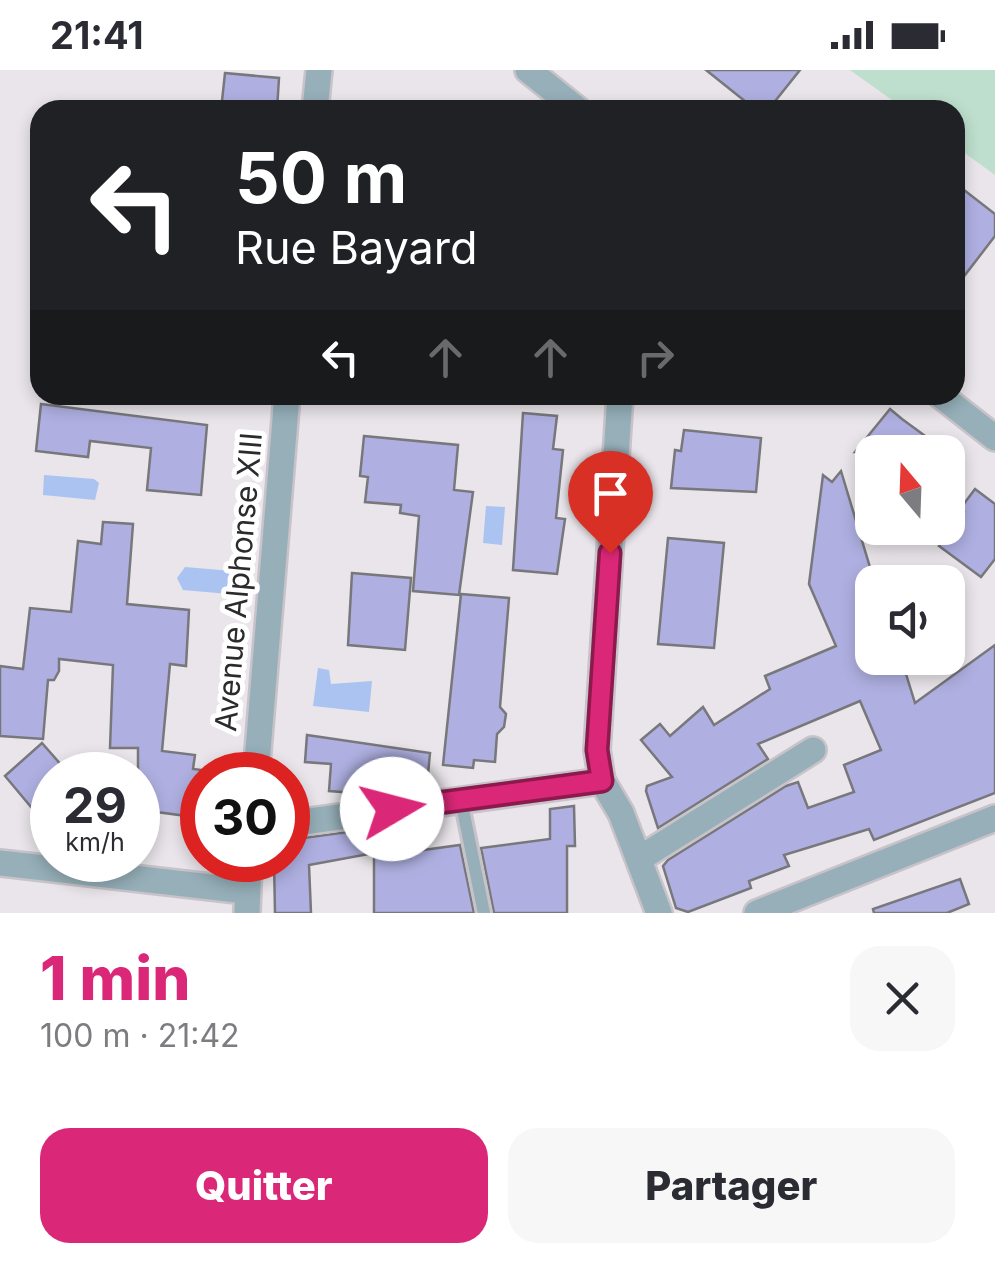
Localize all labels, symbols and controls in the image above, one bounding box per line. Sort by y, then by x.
text: 21:41 [50,12,144,58]
text: 50 m [235,135,407,220]
icon: left [70,140,200,270]
text: Rue Bayard [235,220,478,275]
icon: left [313,330,368,385]
icon: ahead [418,330,473,385]
icon: ahead [523,330,578,385]
icon: right [628,330,683,385]
street label: Avenue Alphonse XIII [207,431,269,733]
north arrow [855,435,965,545]
map controls [855,435,965,675]
pin [568,451,653,554]
icon: arrive [583,466,638,521]
button: sound [855,565,965,675]
speed limit sign: 30 [180,752,310,882]
position arrow [340,757,444,861]
text: 29 [63,775,127,835]
text: km/h [65,827,125,857]
text: 1 min [40,942,190,1014]
button: close [850,946,955,1051]
text: 100 m · 21:42 [40,1016,240,1055]
button: Quitter [40,1128,488,1243]
button: Partager [508,1128,955,1243]

